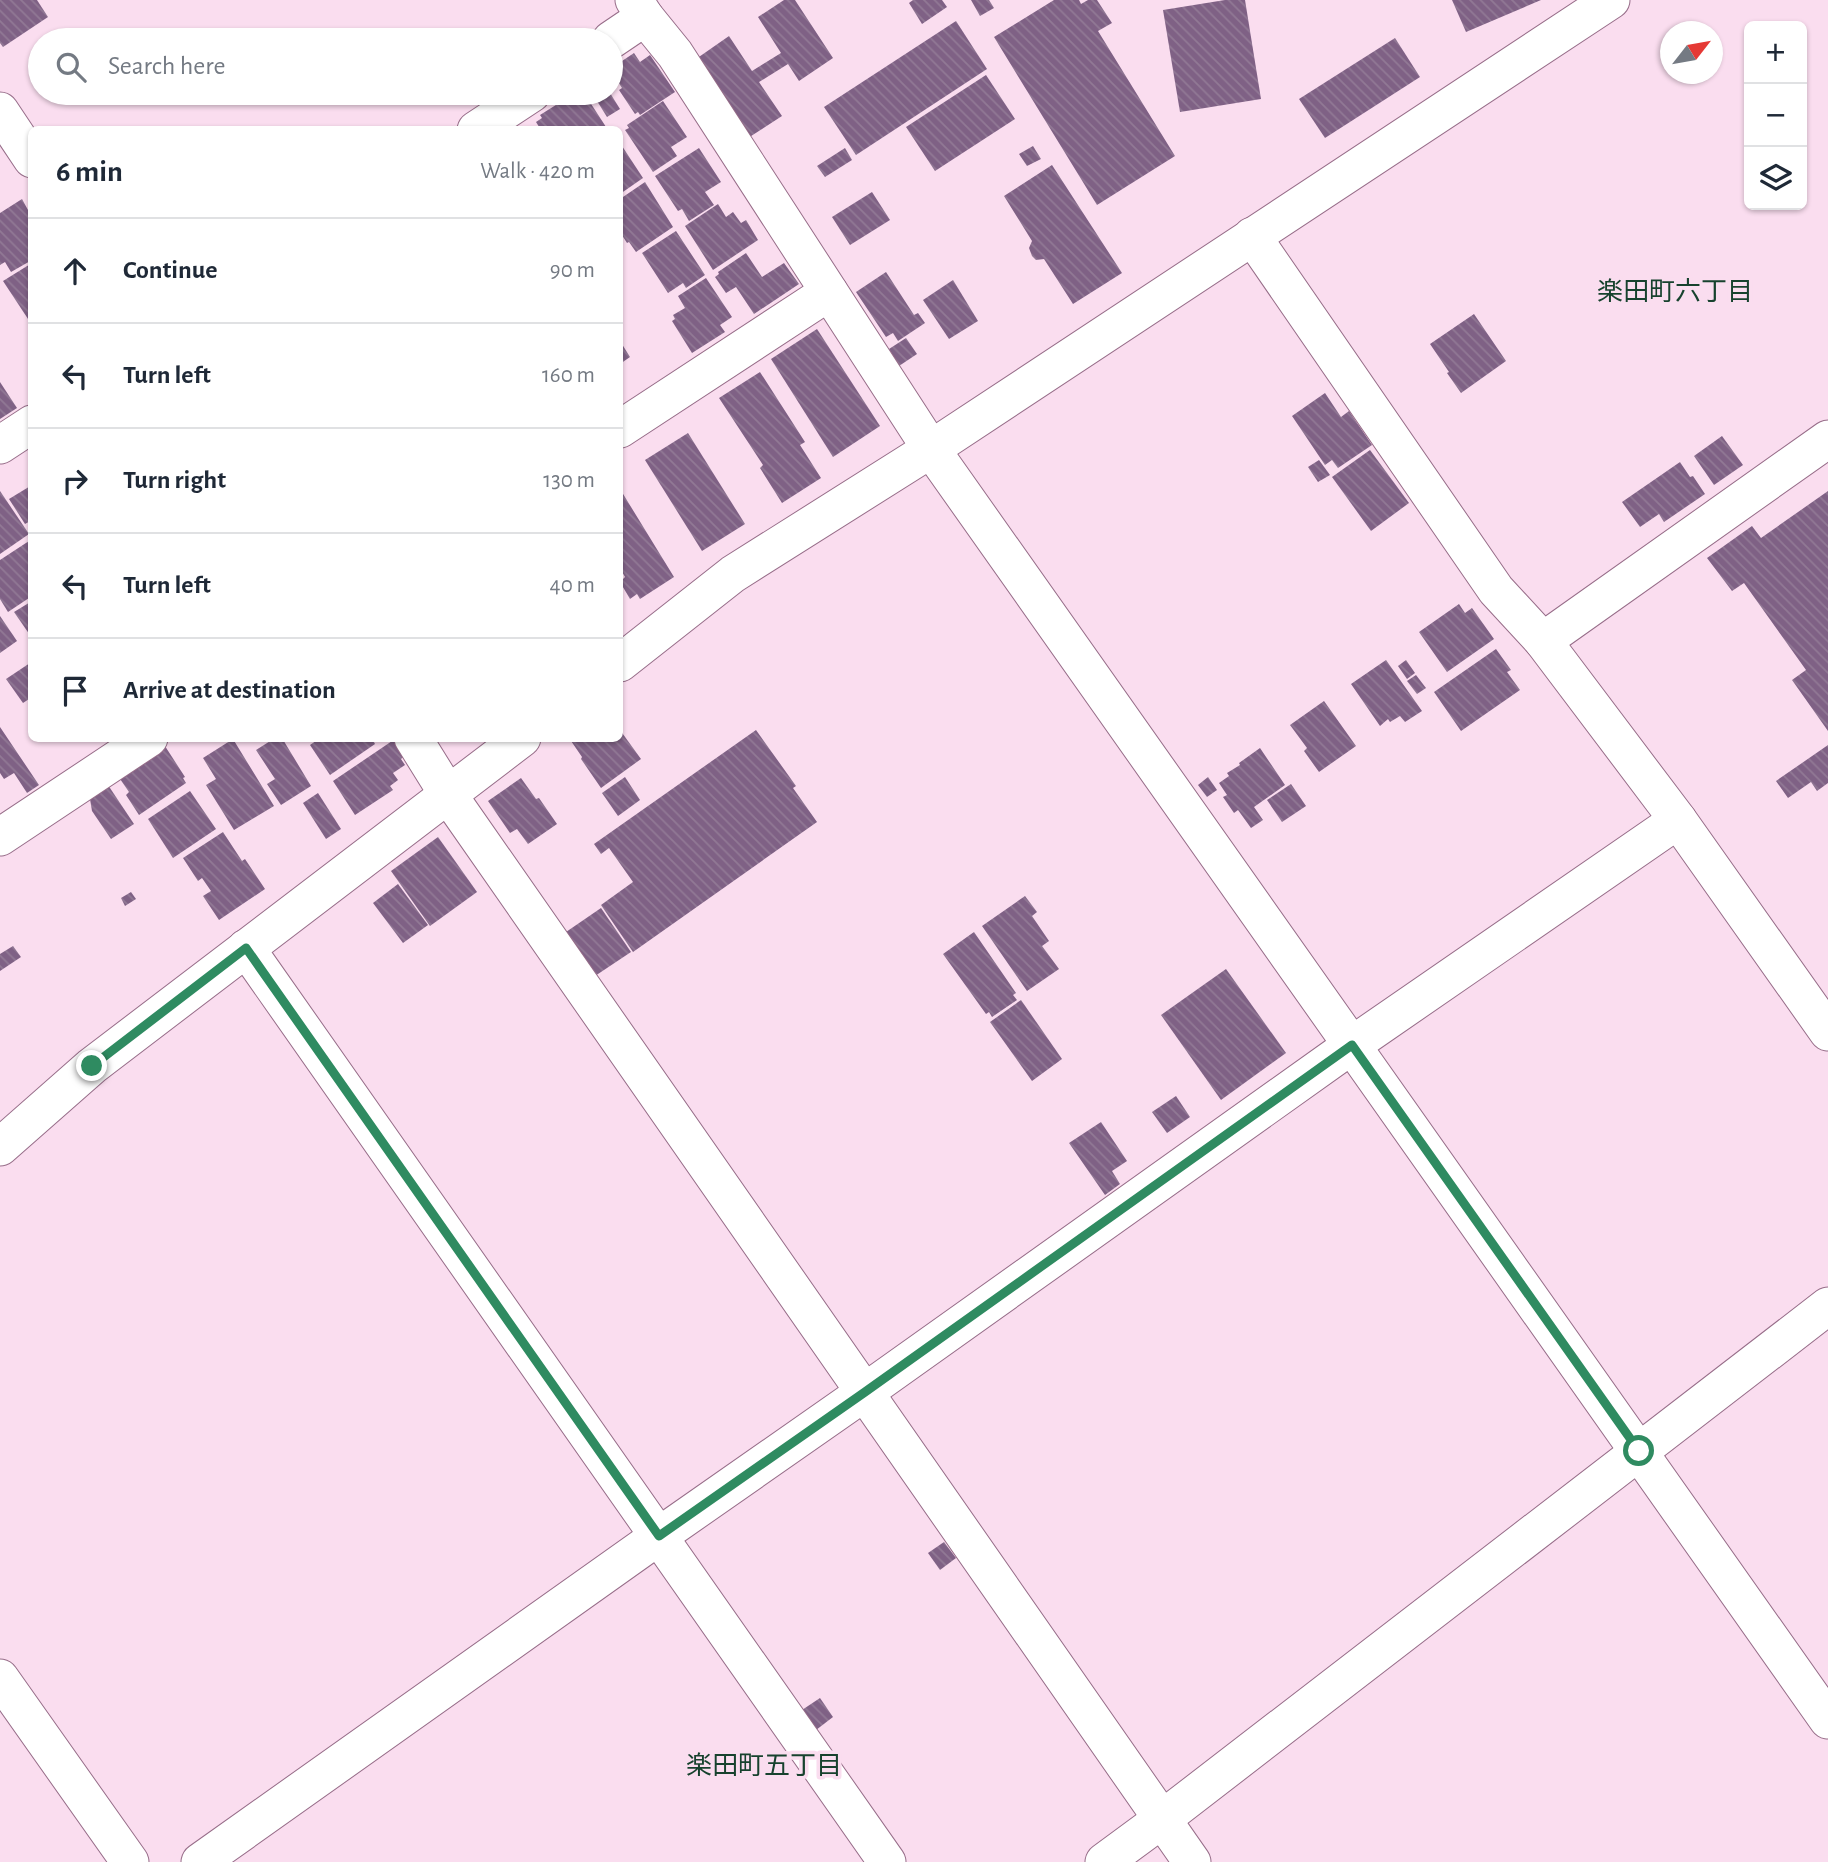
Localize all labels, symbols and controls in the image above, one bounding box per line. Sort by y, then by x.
north arrow [1660,21,1723,84]
map controls [1744,21,1807,210]
button: + [1744,21,1807,84]
search box [28,28,623,105]
icon: search [52,48,90,86]
text: Search here [108,53,226,79]
button: − [1744,84,1807,147]
button: layers [1744,147,1807,210]
text: 6 min [56,157,123,187]
text: Walk · 420 m [480,160,595,183]
icon: ahead [56,252,94,290]
text: Continue [123,257,218,283]
text: 90 m [550,259,595,282]
district label: 楽田町六丁目 [1597,278,1753,305]
icon: left [56,357,94,395]
text: Turn left [123,362,211,388]
text: 160 m [542,364,595,387]
icon: right [56,462,94,500]
text: Turn right [123,467,226,493]
text: 130 m [543,469,595,492]
icon: left [56,567,94,605]
text: Turn left [123,572,211,598]
text: 40 m [550,574,595,597]
icon: arrive [56,672,94,710]
text: Arrive at destination [123,677,336,703]
route end [76,1050,107,1081]
route start [1623,1435,1654,1466]
district label: 楽田町五丁目 [686,1752,842,1779]

